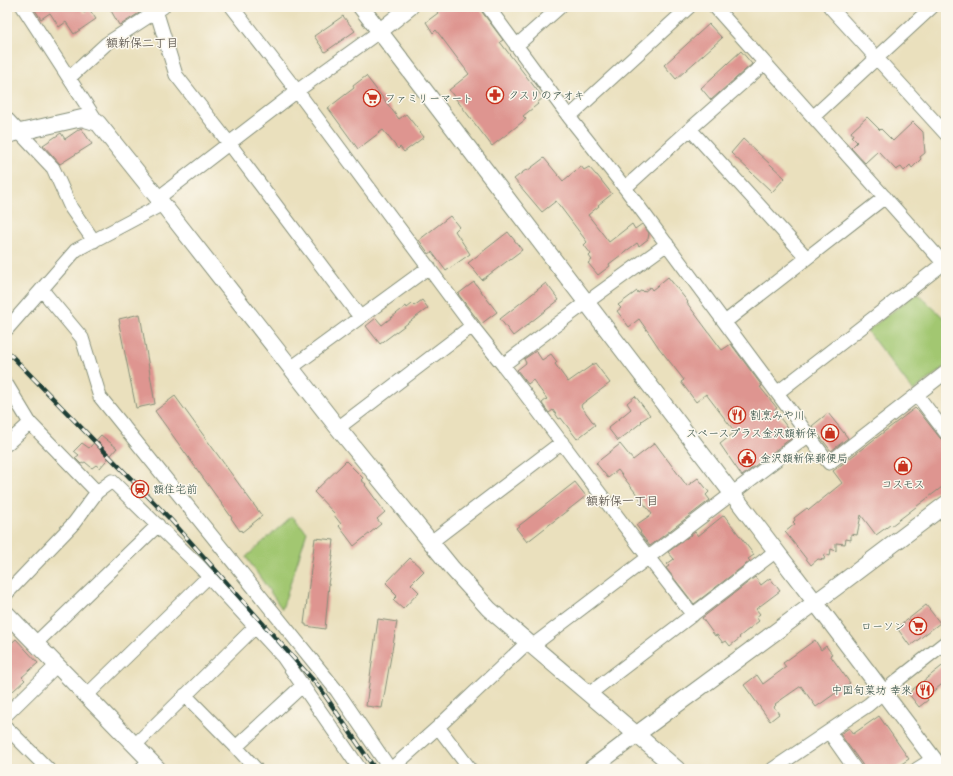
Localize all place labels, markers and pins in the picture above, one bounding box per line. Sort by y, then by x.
pharmacy icon: クスリのアオキ [485,85,505,105]
place label: クスリのアオキ [508,87,585,102]
supermarket icon: ファミリーマート [362,88,382,108]
place label: ファミリーマート [385,90,473,105]
restaurant icon: 割烹みや川 [727,405,747,425]
place label: 割烹みや川 [750,407,805,422]
shop icon: スペースプラス金沢額新保 [820,423,840,443]
place label: スペースプラス金沢額新保 [686,425,817,440]
public building icon: 金沢額新保郵便局 [737,448,757,468]
place label: 金沢額新保郵便局 [760,450,848,465]
shop icon: コスモス [893,456,913,476]
place label: コスモス [881,476,925,491]
station icon: 額住宅前 [130,479,150,499]
place label: 額住宅前 [153,481,197,496]
supermarket icon: ローソン [908,616,928,636]
place label: ローソン [861,618,905,633]
restaurant icon: 中国旬菜坊 幸來 [915,680,935,700]
place label: 中国旬菜坊 幸來 [831,682,912,697]

